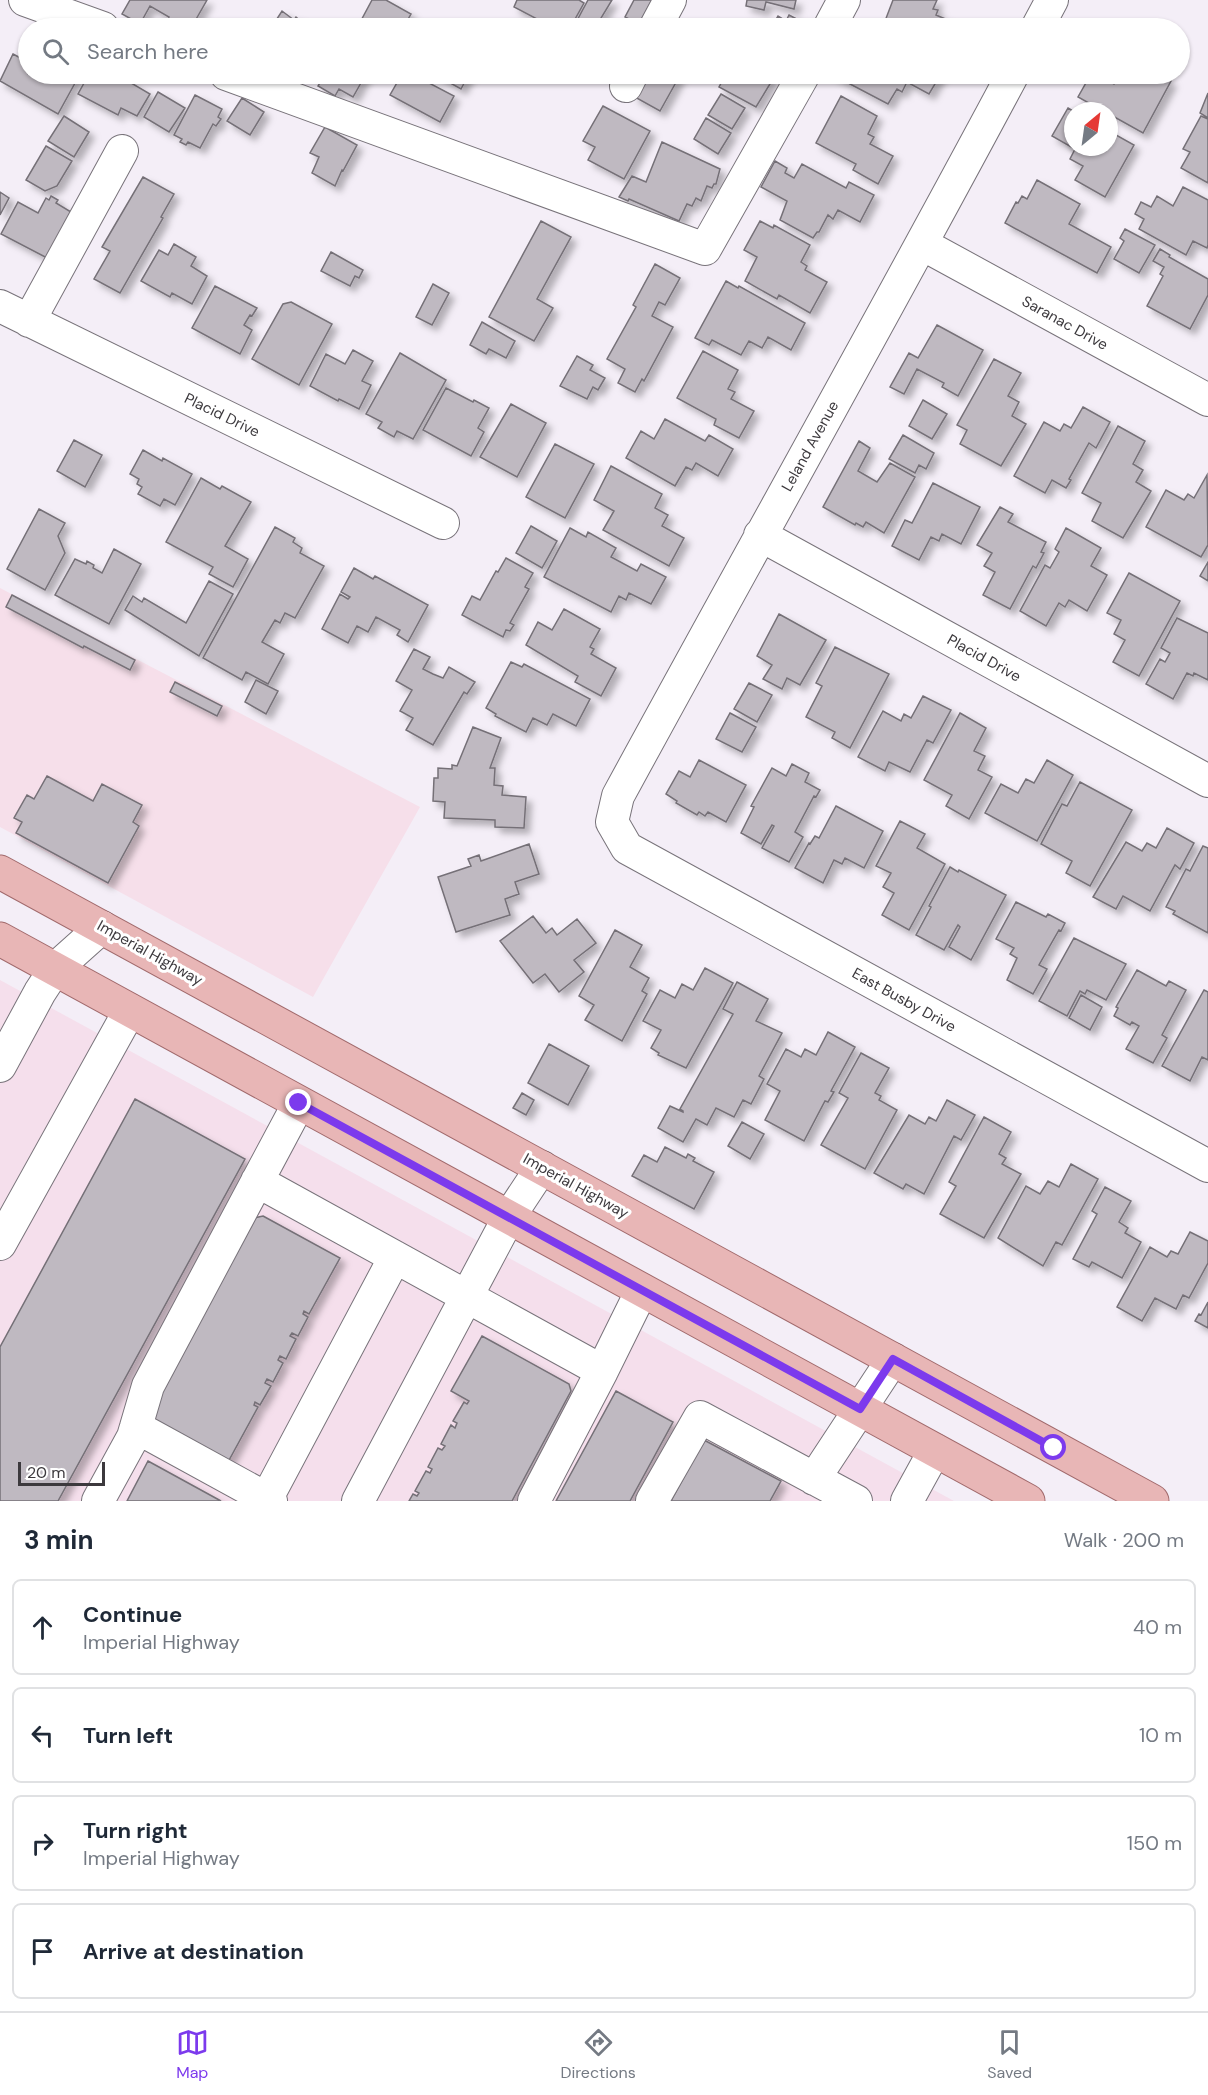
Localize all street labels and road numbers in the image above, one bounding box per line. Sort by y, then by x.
street label: Saranac Drive [1018,291,1112,355]
street label: Placid Drive [181,388,263,442]
street label: Leland Avenue [777,397,843,495]
street label: Placid Drive [944,630,1024,686]
street label: Imperial Highway [94,916,207,991]
street label: East Busby Drive [849,963,959,1037]
street label: Imperial Highway [520,1149,633,1224]

